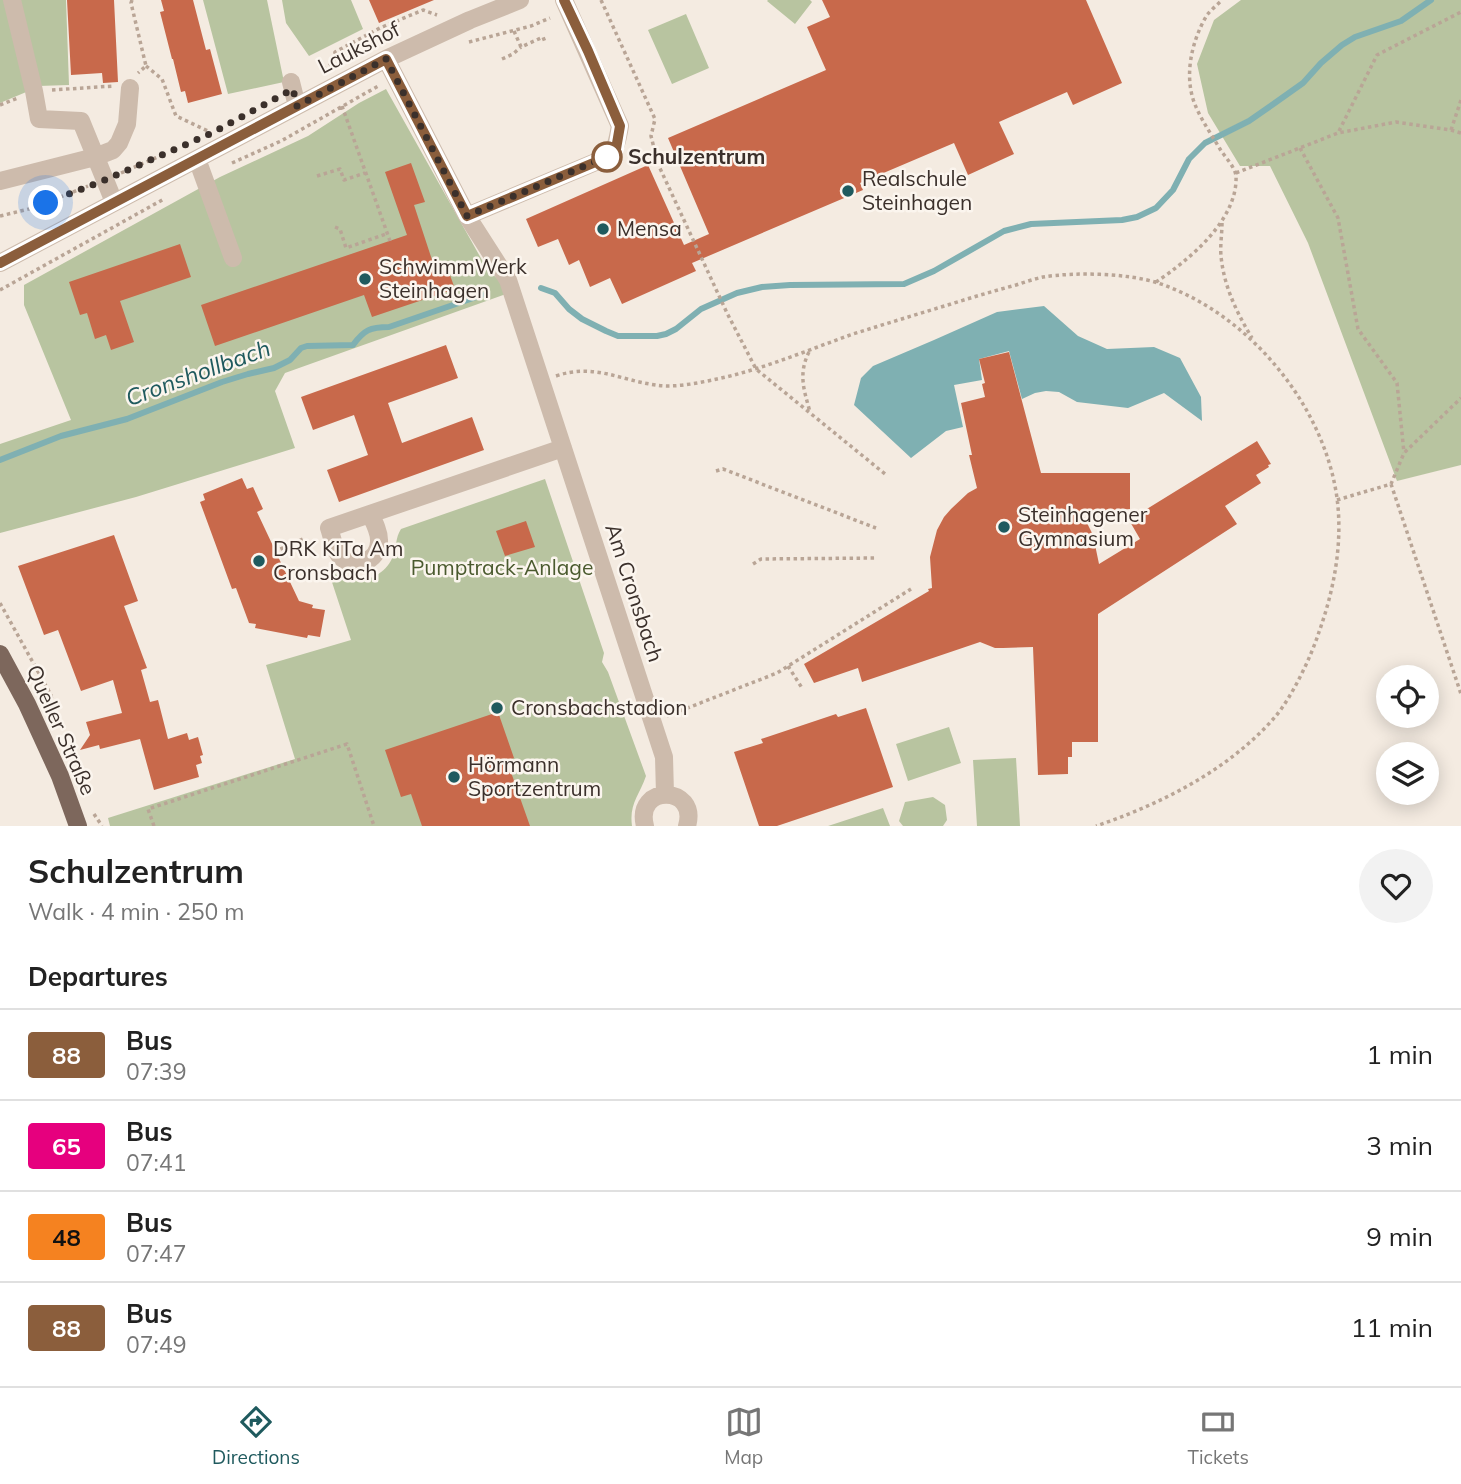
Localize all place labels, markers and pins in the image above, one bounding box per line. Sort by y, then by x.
marker: Schulzentrum [592,142,622,172]
place label: Schulzentrum [628,143,765,169]
place label: Realschule Steinhagen [862,165,972,215]
marker: Realschule Steinhagen [840,183,856,199]
place label: Mensa [617,215,682,241]
marker: Mensa [595,221,611,237]
place label: SchwimmWerk Steinhagen [379,253,527,303]
marker: SchwimmWerk Steinhagen [357,271,373,287]
place label: Steinhagener Gymnasium [1018,501,1148,551]
marker: Steinhagener Gymnasium [996,519,1012,535]
place label: DRK KiTa Am Cronsbach [273,535,403,585]
marker: DRK KiTa Am Cronsbach [251,553,267,569]
place label: Cronsbachstadion [511,694,688,720]
marker: Cronsbachstadion [489,700,505,716]
place label: Hörmann Sportzentrum [468,751,601,801]
marker: Hörmann Sportzentrum [446,769,462,785]

